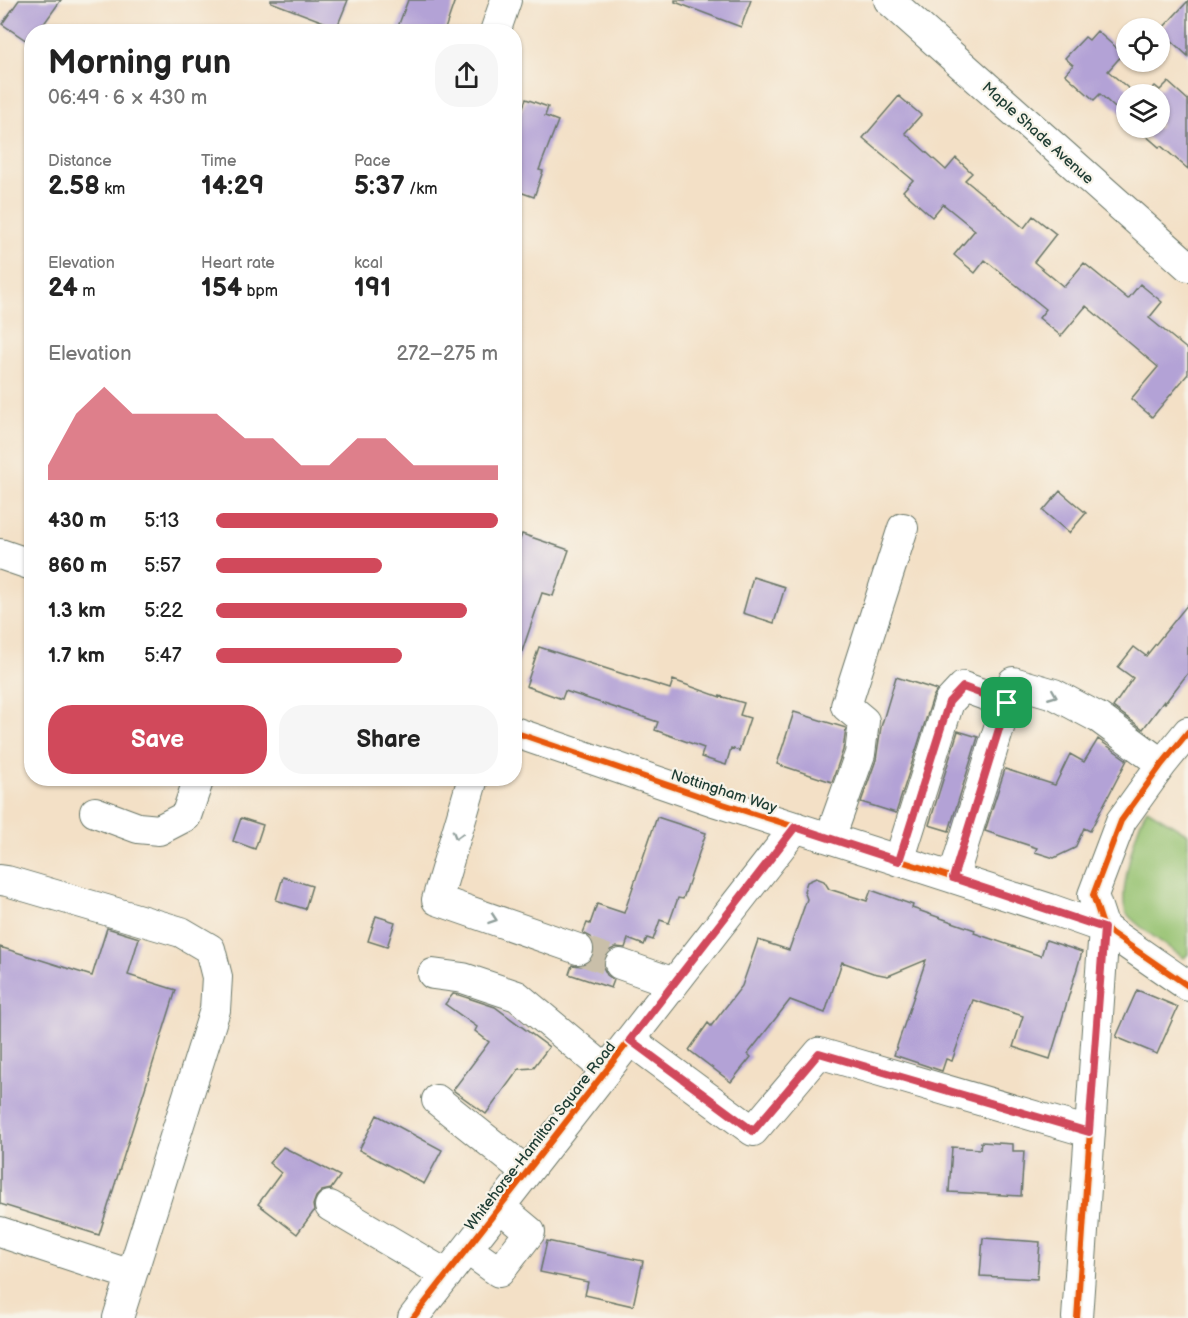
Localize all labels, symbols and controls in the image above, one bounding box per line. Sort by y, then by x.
map controls [1116,18,1170,138]
button: locate [1116,18,1170,72]
text: Morning run [48,43,231,83]
button: share [435,44,498,107]
street label: Maple Shade Avenue [978,78,1098,189]
button: layers [1116,84,1170,138]
text: 06:49 · 6 × 430 m [48,86,207,110]
text: Distance [48,152,112,171]
text: Time [201,152,236,171]
text: Pace [354,152,390,171]
text: 2.58 [48,171,100,202]
text: 14:29 [201,171,264,202]
text: 5:37 [354,171,405,202]
text: km [100,180,125,199]
text: /km [405,180,437,199]
text: Elevation [48,254,115,273]
text: Heart rate [201,254,275,273]
text: kcal [354,254,383,273]
text: 24 [48,273,78,304]
text: 154 [201,273,242,304]
text: 191 [354,273,391,304]
text: m [78,282,95,301]
text: bpm [242,282,278,301]
text: Elevation [48,342,131,366]
text: 272–275 m [396,342,498,366]
text: 430 m [48,509,106,533]
text: 5:13 [144,509,180,533]
text: 860 m [48,554,107,578]
text: 5:57 [144,554,181,578]
text: 1.3 km [48,599,105,623]
text: 5:22 [144,599,183,623]
text: 1.7 km [48,644,105,668]
text: 5:47 [144,644,182,668]
pin [981,677,1032,728]
icon: arrive [990,686,1023,719]
one-way arrow [1047,688,1058,700]
button: Save [48,705,267,774]
button: Share [279,705,498,774]
street label: Nottingham Way [669,765,779,818]
one-way arrow [452,829,464,840]
one-way arrow [487,912,497,925]
street label: Whitehorse-Hamilton Square Road [461,1038,620,1235]

